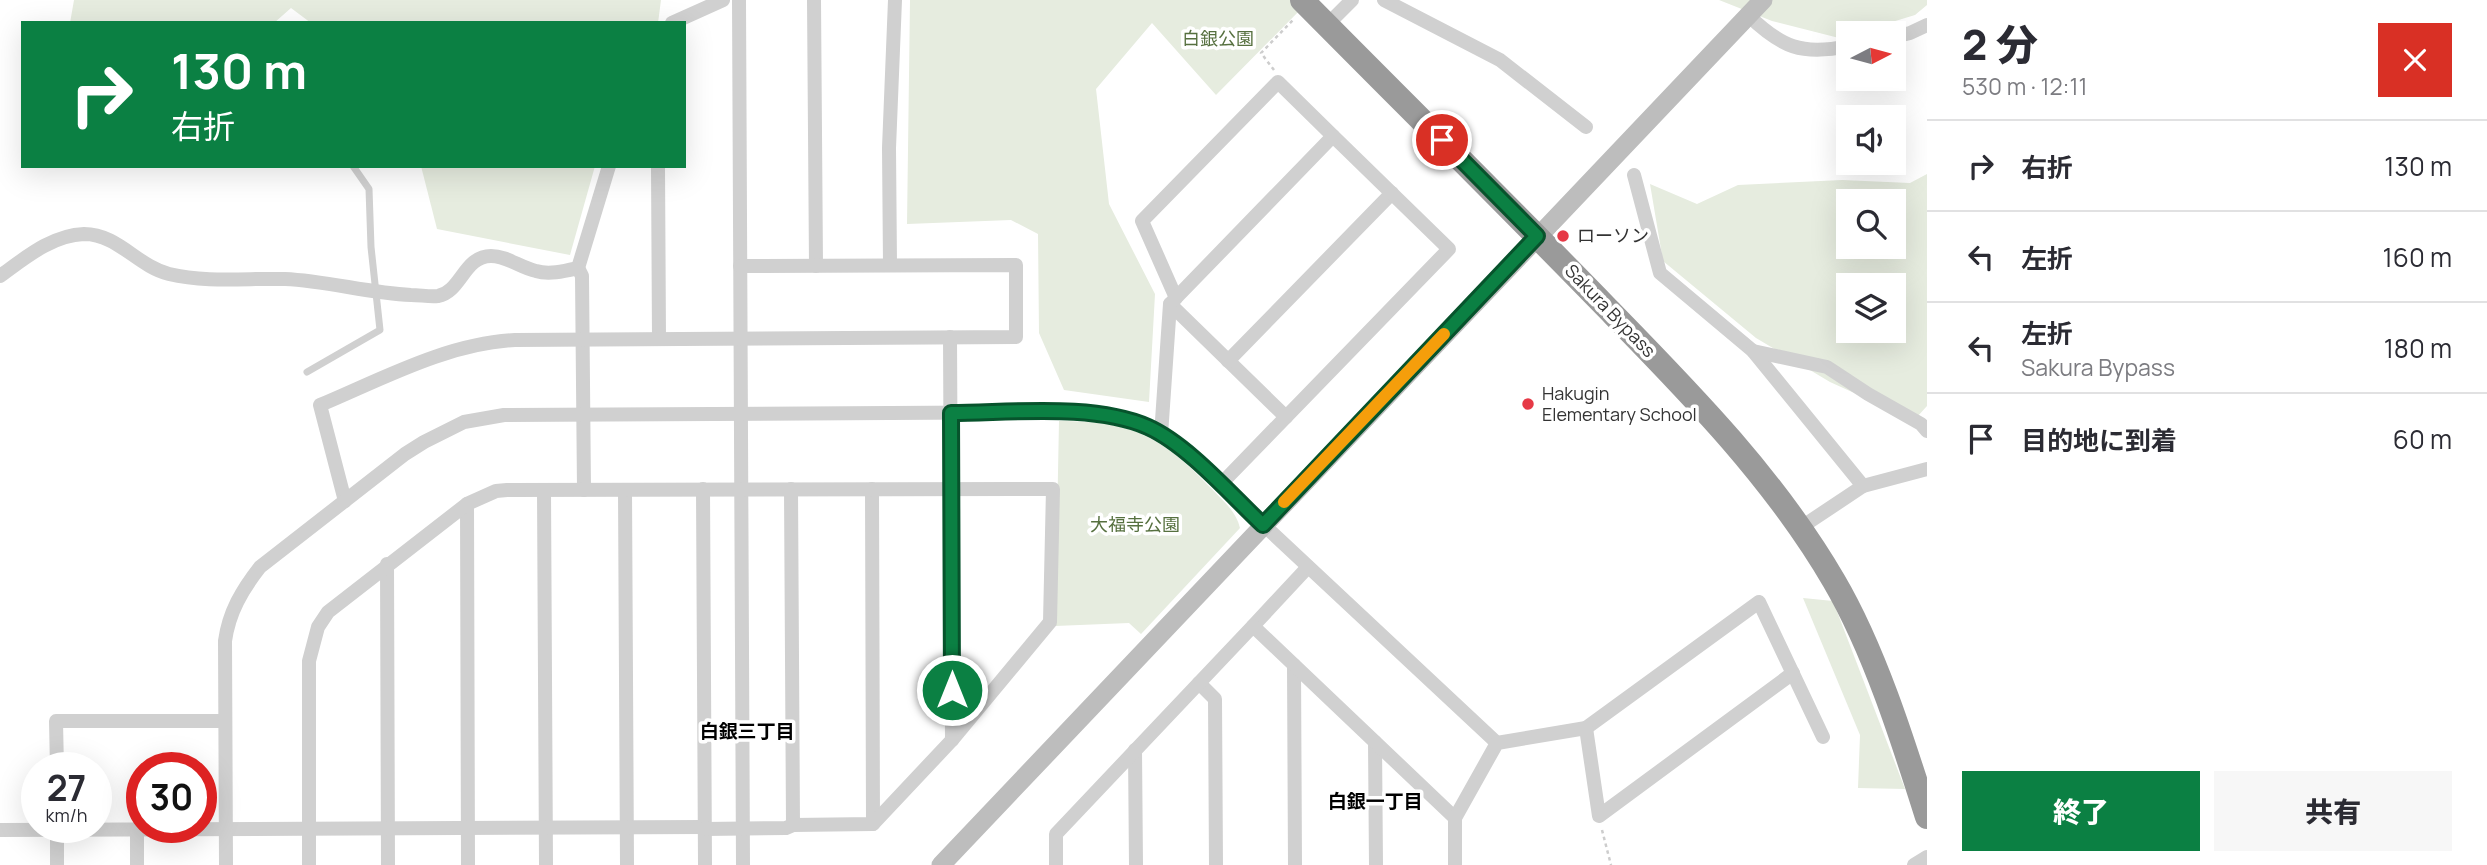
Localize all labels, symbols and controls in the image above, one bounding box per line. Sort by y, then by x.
text: 2 分 [1962,15,2038,73]
north arrow [1836,21,1906,91]
map controls [1836,21,1906,343]
button: close [2378,23,2452,97]
park label: 白銀公園 [1182,26,1254,50]
text: 130 m [171,37,307,104]
icon: right [56,49,147,140]
text: 530 m · 12:11 [1962,70,2087,102]
text: 右折 [171,104,235,148]
button: sound [1836,105,1906,175]
pin [1412,110,1472,170]
icon: arrive [1423,121,1461,159]
icon: right [1962,147,2000,185]
text: 130 m [2384,148,2452,184]
text: 右折 [2021,149,2073,185]
button: search [1836,189,1906,259]
place label: ローソン [1577,223,1649,247]
marker: ローソン [1555,228,1571,244]
icon: left [1962,238,2000,276]
text: 160 m [2383,239,2452,275]
text: 左折 [2021,240,2073,276]
street label: Sakura Bypass [1560,259,1661,362]
button: layers [1836,273,1906,343]
text: 左折 [2021,315,2073,351]
icon: left [1962,329,2000,367]
text: 180 m [2384,330,2452,366]
text: Sakura Bypass [2021,351,2175,383]
place label: Hakugin Elementary School [1542,381,1697,426]
marker: Hakugin Elementary School [1520,396,1536,412]
icon: arrive [1962,420,2000,458]
text: 60 m [2393,421,2452,457]
text: 目的地に到着 [2021,422,2177,458]
park label: 大福寺公園 [1090,512,1180,536]
position arrow [915,653,989,727]
district label: 白銀三丁目 [699,718,795,744]
speed limit sign: 30 [126,752,217,843]
text: 27 [47,764,86,812]
button: 終了 [1962,771,2200,851]
button: 共有 [2214,771,2452,851]
district label: 白銀一丁目 [1327,788,1423,814]
text: km/h [46,803,87,827]

